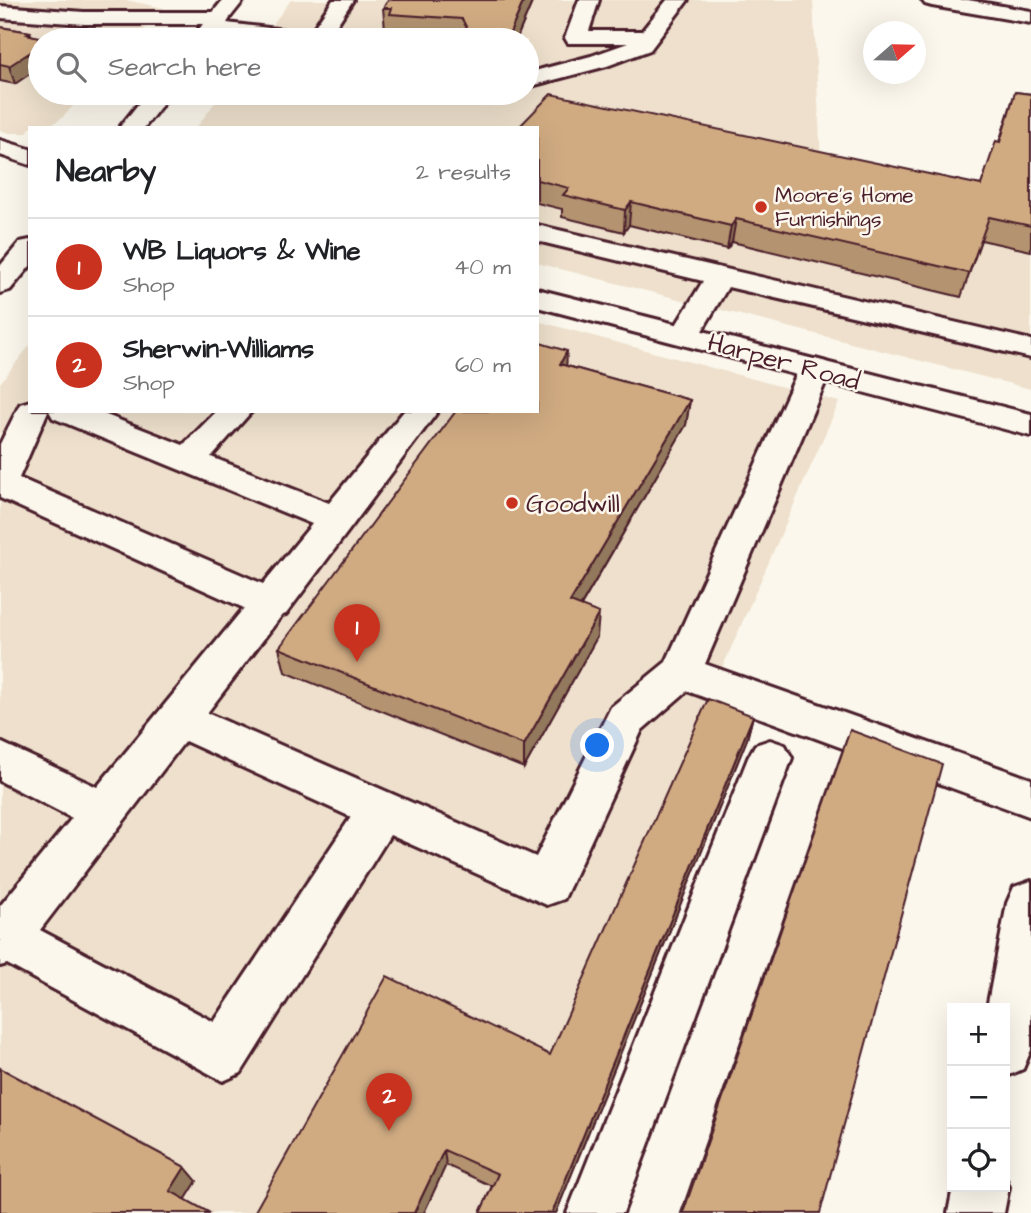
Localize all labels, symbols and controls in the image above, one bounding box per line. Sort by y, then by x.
north arrow [863,21,926,84]
search box [28,28,539,105]
icon: search [52,48,90,86]
text: Search here [108,49,261,85]
text: Nearby [56,151,156,193]
text: 2 results [416,156,511,188]
place label: Moore's Home Furnishings [775,181,914,236]
marker: Moore's Home Furnishings [753,199,769,215]
text: WB Liquors & Wine [123,233,361,269]
text: 1 [78,251,80,283]
text: 40 m [454,251,511,283]
text: Shop [123,269,175,301]
street label: Harper Road [704,324,864,400]
text: Sherwin-Williams [123,331,314,367]
text: 2 [72,349,86,381]
text: 60 m [455,349,511,381]
text: Shop [123,367,175,399]
place label: Goodwill [526,486,620,522]
marker: Goodwill [504,495,520,511]
pin: 1 [334,604,380,662]
your location [580,728,614,762]
map controls [947,1003,1010,1192]
button: + [947,1003,1010,1066]
button: − [947,1066,1010,1129]
pin: 2 [366,1073,412,1131]
button: locate [947,1129,1010,1192]

